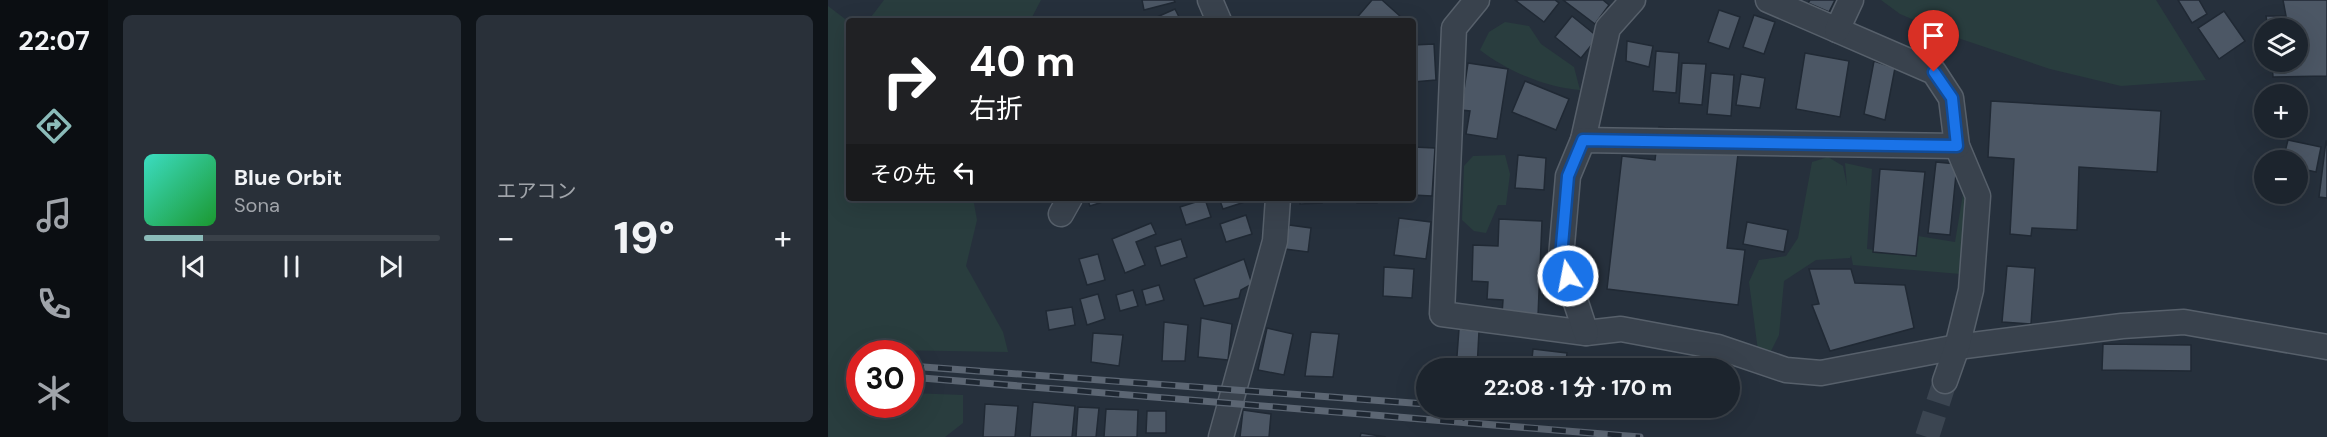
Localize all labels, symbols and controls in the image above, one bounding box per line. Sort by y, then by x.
pin [1908,10,1959,72]
map controls [2254,18,2308,204]
button: layers [2254,18,2308,72]
icon: arrive [1917,19,1950,52]
text: 22:07 [18,23,90,58]
text: 40 m [969,34,1075,89]
icon: right [870,42,948,120]
button: + [2254,84,2308,138]
text: 右折 [969,91,1023,126]
icon: directions [33,105,75,147]
button: − [2254,150,2308,204]
icon: left [948,156,981,189]
text: その先 [870,160,936,189]
text: Blue Orbit [234,163,342,192]
text: エアコン [497,178,577,204]
text: Sona [234,192,280,218]
icon: music [33,194,75,236]
text: 19° [614,208,675,267]
text: − [497,216,515,259]
text: + [774,216,792,259]
position arrow [1536,244,1600,308]
icon: previous [177,250,210,283]
icon: pause [275,250,308,283]
icon: next [374,250,407,283]
icon: phone [33,283,75,325]
speed limit sign: 30 [846,340,924,418]
icon: climate [33,372,75,414]
text: 22:08 · 1 分 · 170 m [1484,373,1672,402]

